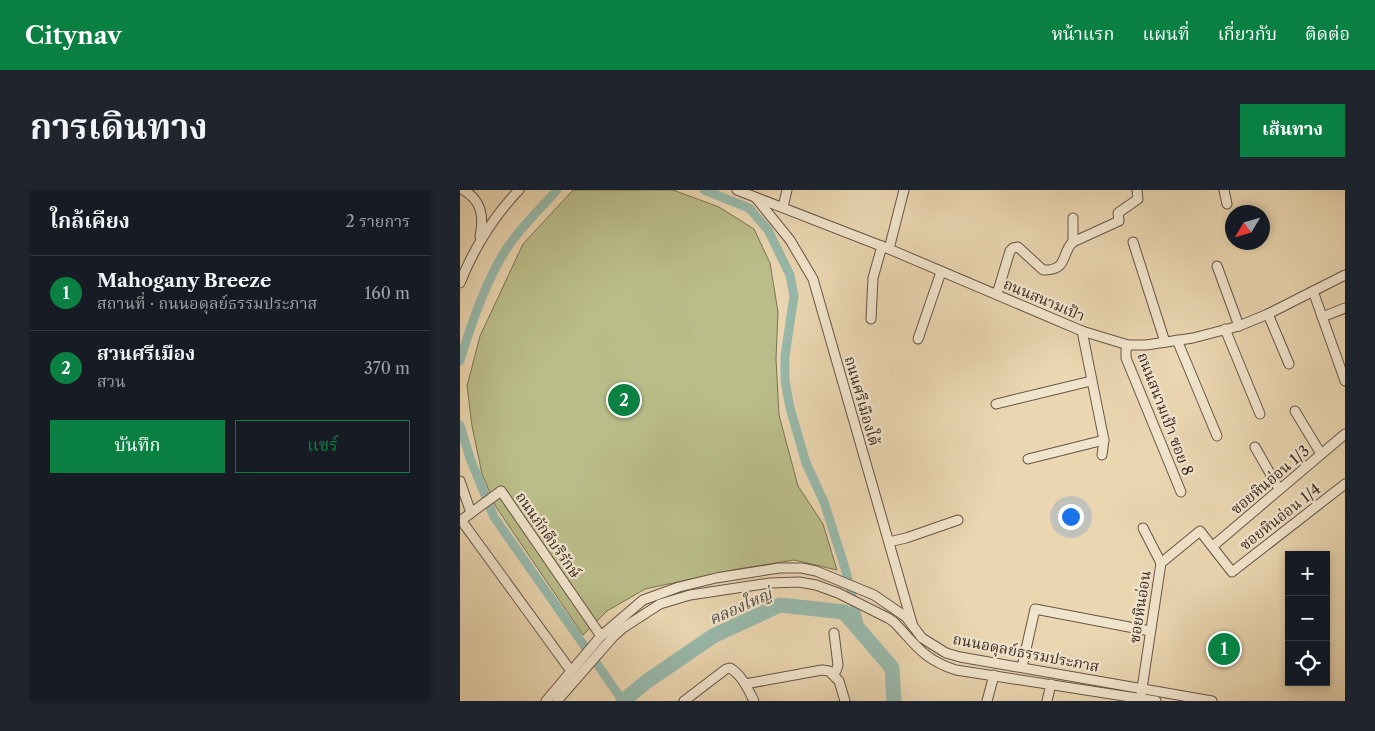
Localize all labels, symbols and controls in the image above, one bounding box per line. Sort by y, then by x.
text: Citynav [25,21,122,50]
text: หน้าแรก [1051,23,1114,45]
text: แผนที่ [1142,23,1190,45]
text: เกี่ยวกับ [1218,23,1277,45]
text: ติดต่อ [1305,23,1350,45]
button: เส้นทาง [1240,104,1345,157]
text: การเดินทาง [30,105,208,148]
north arrow [1225,205,1270,250]
text: ใกล้เคียง [50,208,130,233]
text: 2 รายการ [346,211,410,231]
text: Mahogany Breeze [97,269,271,292]
street label: ถนนสนามเป้า [1001,274,1088,325]
text: 1 [62,283,70,303]
text: 160 m [365,283,410,303]
text: สถานที่ · ถนนอดุลย์ธรรมประภาส [97,293,317,313]
text: สวนศรีเมือง [97,342,195,365]
street label: ถนนสนามเป้า ซอย 8 [1133,350,1198,478]
street label: ถนนศรีเมืองใต้ [841,354,885,448]
text: 2 [61,358,71,378]
text: 370 m [364,358,410,378]
text: สวน [97,371,126,391]
pin: 2 [608,381,640,419]
button: บันทึก [50,420,225,473]
button: แชร์ [235,420,410,473]
street label: ซอยหินอ่อน 1/3 [1226,441,1313,518]
street label: ซอยหินอ่อน 1/4 [1235,479,1324,554]
street label: ถนนภักดีบริรักษ์ [512,488,586,582]
your location [1058,504,1084,530]
map controls [1285,551,1330,686]
button: + [1285,551,1330,596]
street label: ซอยหินอ่อน [1124,569,1155,645]
water label: คลองใหญ่ [705,582,776,629]
button: − [1285,596,1330,641]
street label: ถนนอดุลย์ธรรมประภาส [951,629,1101,678]
pin: 1 [1208,630,1240,668]
button: locate [1285,641,1330,686]

